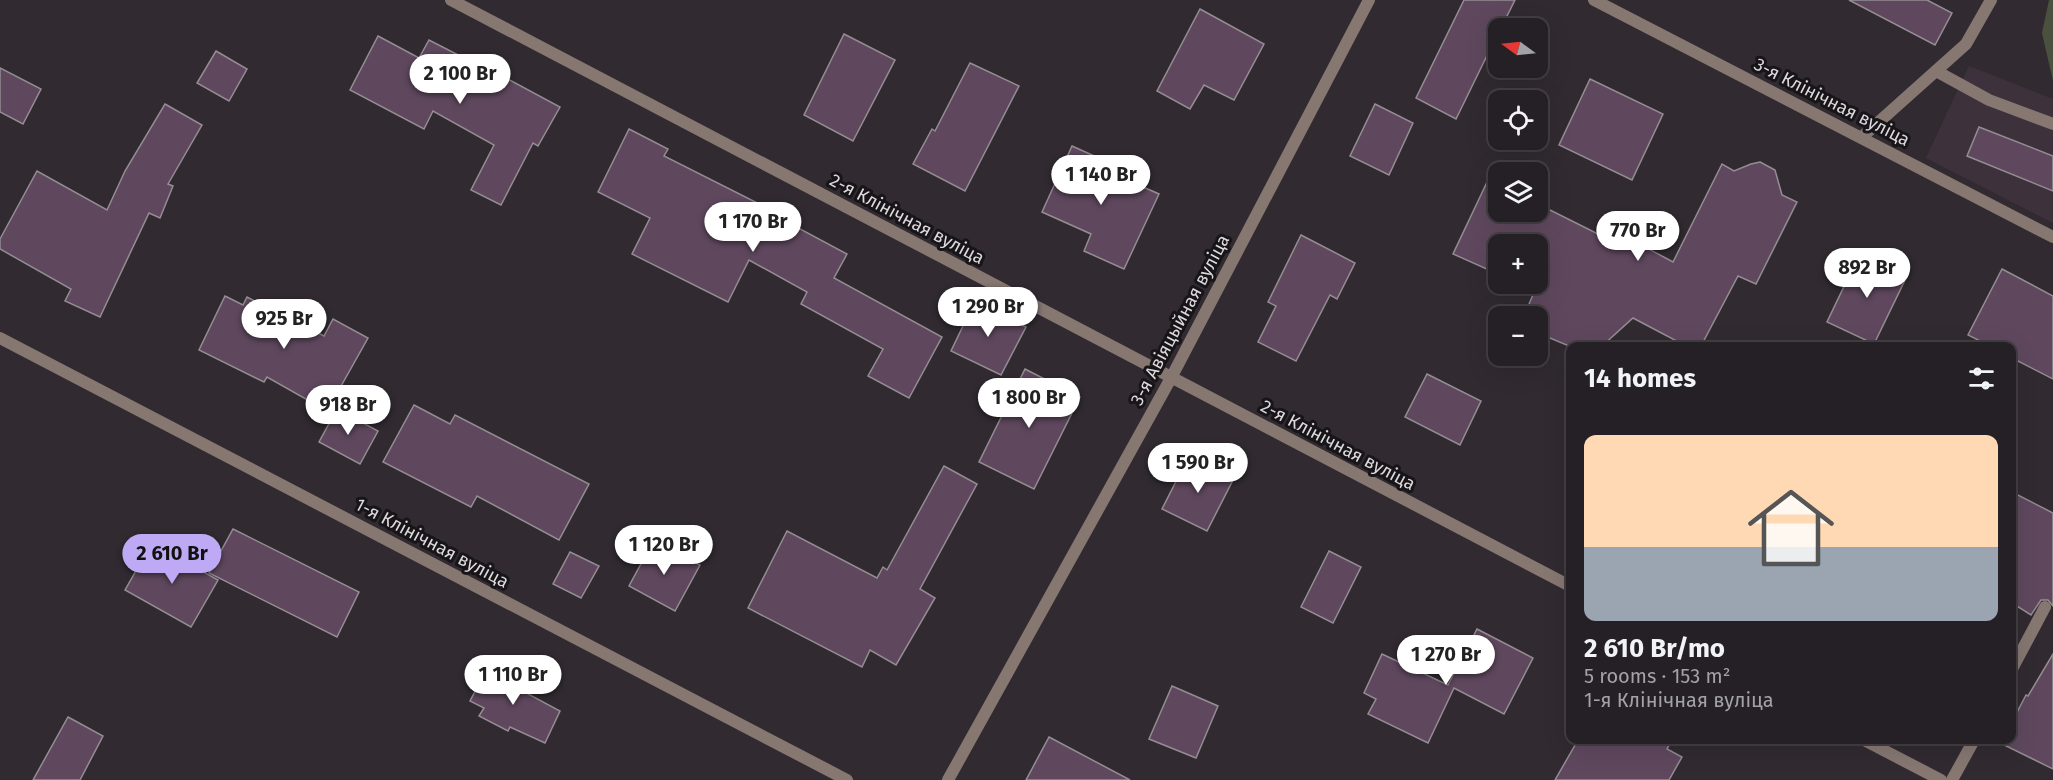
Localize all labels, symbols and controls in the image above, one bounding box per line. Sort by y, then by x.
north arrow [1488,18,1548,78]
map controls [1488,18,1548,366]
street label: 3-я Клінічная вуліца [1750,53,1914,151]
pin: 2 100 Br [398,54,522,105]
text: 2 100 Br [424,61,496,85]
button: locate [1488,90,1548,150]
pin: 1 140 Br [1039,155,1163,206]
text: 1 140 Br [1065,162,1137,186]
button: layers [1488,162,1548,222]
street label: 2-я Клінічная вуліца [826,169,988,269]
pin: 1 170 Br [691,202,815,253]
text: 1 170 Br [718,209,788,233]
pin: 770 Br [1589,211,1687,262]
text: 770 Br [1610,218,1666,242]
street label: 3-я Авіяцыйная вуліца [1126,231,1234,409]
button: + [1488,234,1548,294]
pin: 892 Br [1818,248,1916,299]
text: 892 Br [1838,255,1896,279]
pin: 1 290 Br [926,287,1050,338]
text: 1 290 Br [952,294,1024,318]
pin: 925 Br [235,299,333,350]
text: 925 Br [256,306,312,330]
button: − [1488,306,1548,366]
icon: filters [1965,362,1998,395]
text: 14 homes [1584,363,1696,394]
pin: 1 800 Br [967,378,1091,429]
pin: 918 Br [299,385,397,436]
text: 1 800 Br [992,385,1066,409]
text: 918 Br [320,392,376,416]
street label: 2-я Клінічная вуліца [1257,395,1419,495]
pin: 1 590 Br [1136,443,1260,494]
text: 1 590 Br [1162,450,1234,474]
icon: home [1737,474,1845,582]
street label: 1-я Клінічная вуліца [351,493,513,593]
pin: 1 120 Br [602,525,726,576]
text: 1 120 Br [629,532,699,556]
pin: 2 610 Br [110,534,234,585]
text: 2 610 Br [136,541,208,565]
text: 2 610 Br/mo [1584,633,1725,664]
pin: 1 270 Br [1384,635,1508,686]
text: 1 270 Br [1411,642,1481,666]
pin: 1 110 Br [451,655,575,706]
text: 1 110 Br [478,662,548,686]
text: 5 rooms · 153 m² [1584,664,1731,688]
text: 1-я Клінічная вуліца [1584,688,1774,712]

